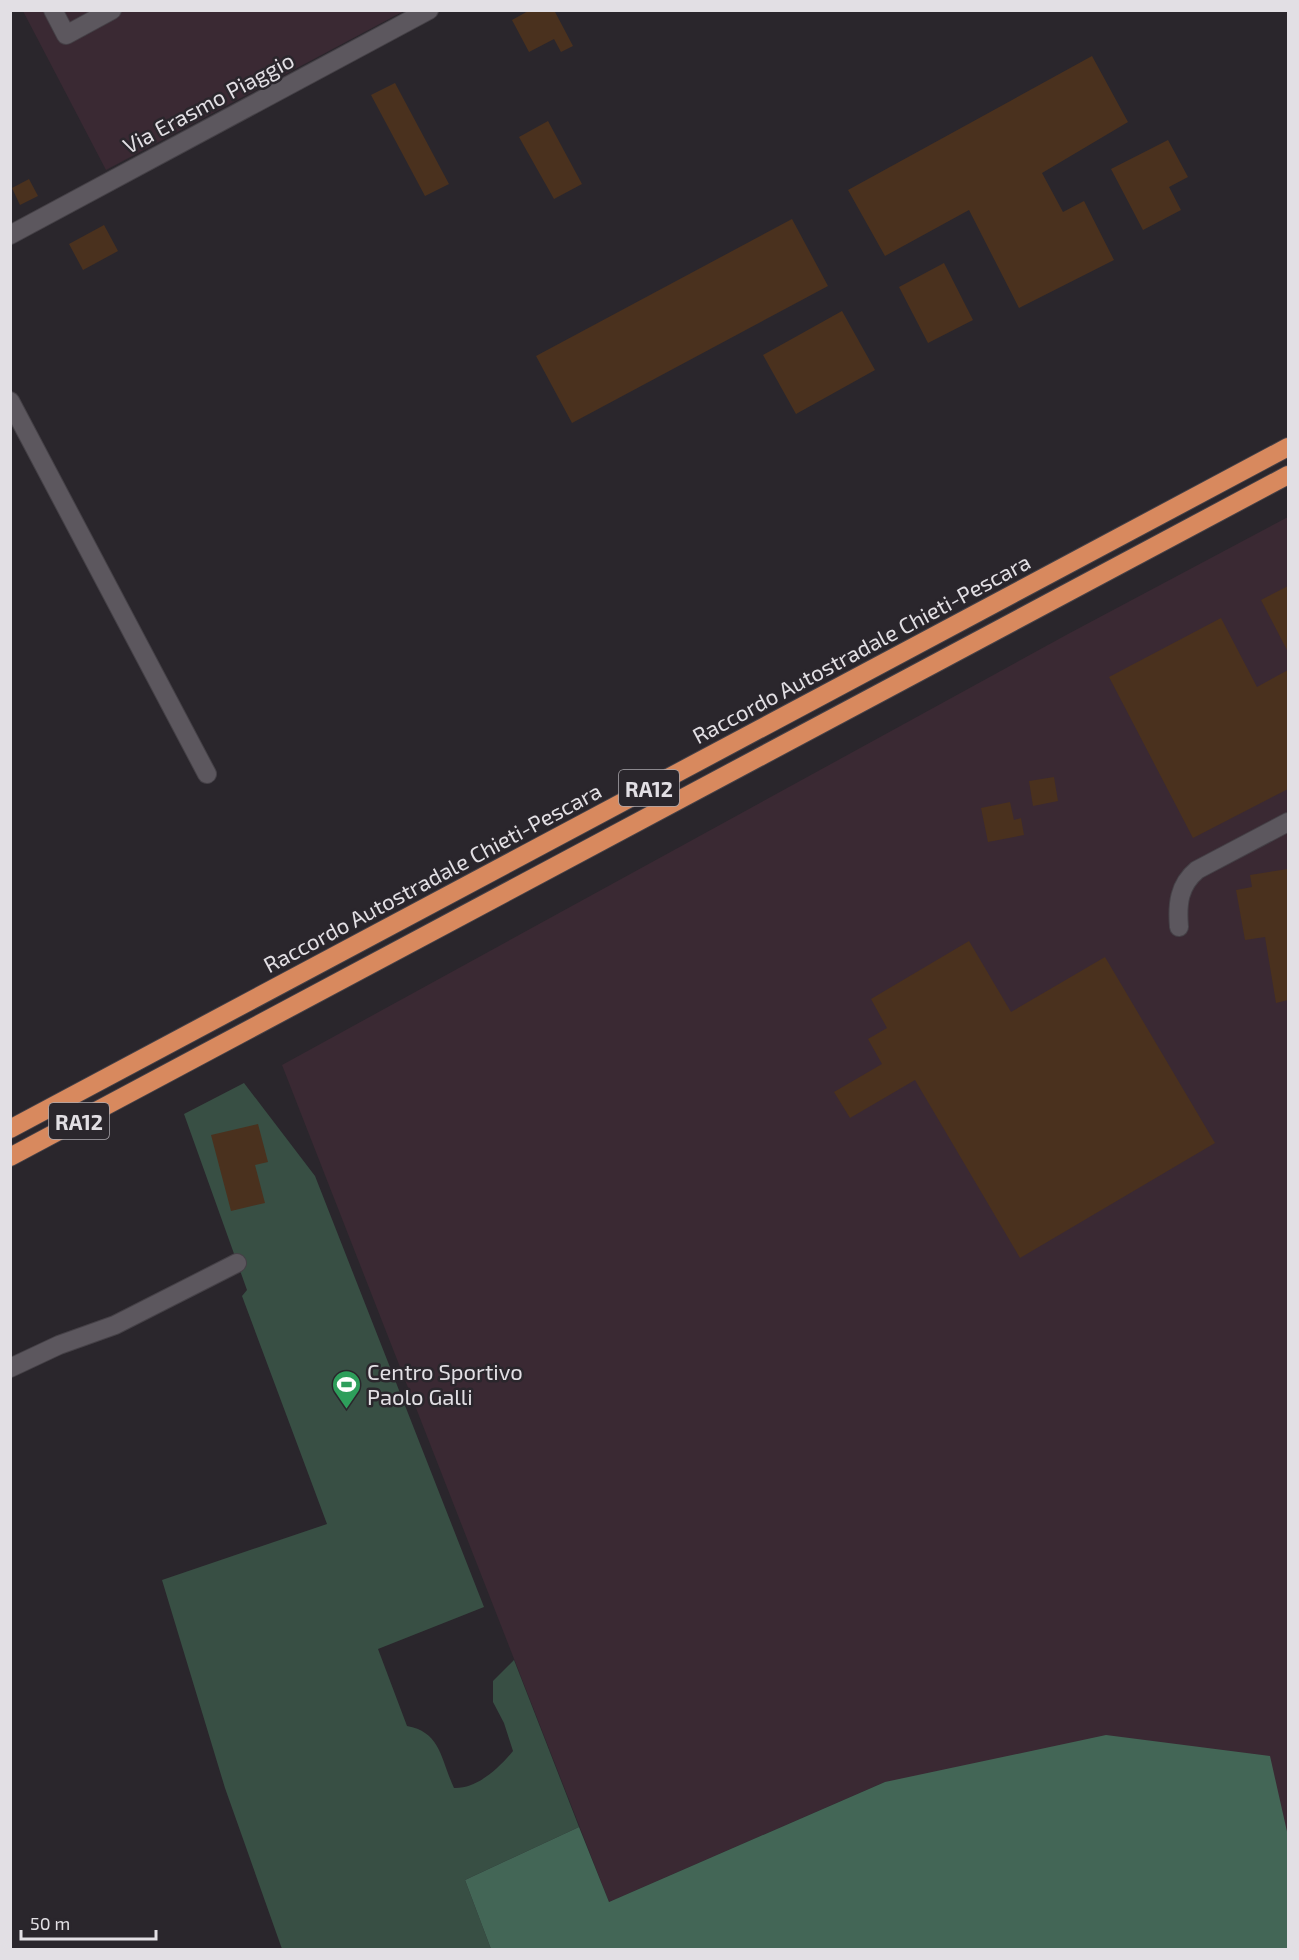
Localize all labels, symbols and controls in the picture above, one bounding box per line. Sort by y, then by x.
street label: Via Erasmo Piaggio [118,46,298,158]
street label: Raccordo Autostradale Chieti-Pescara [688,548,1034,748]
road number: RA12 [619,770,679,806]
street label: Raccordo Autostradale Chieti-Pescara [259,777,605,977]
road number: RA12 [49,1103,109,1139]
place label: Centro Sportivo Paolo Galli [367,1358,523,1409]
sports icon: Centro Sportivo Paolo Galli [330,1368,362,1410]
scale bar [21,1903,156,1941]
text: 50 m [30,1912,70,1934]

